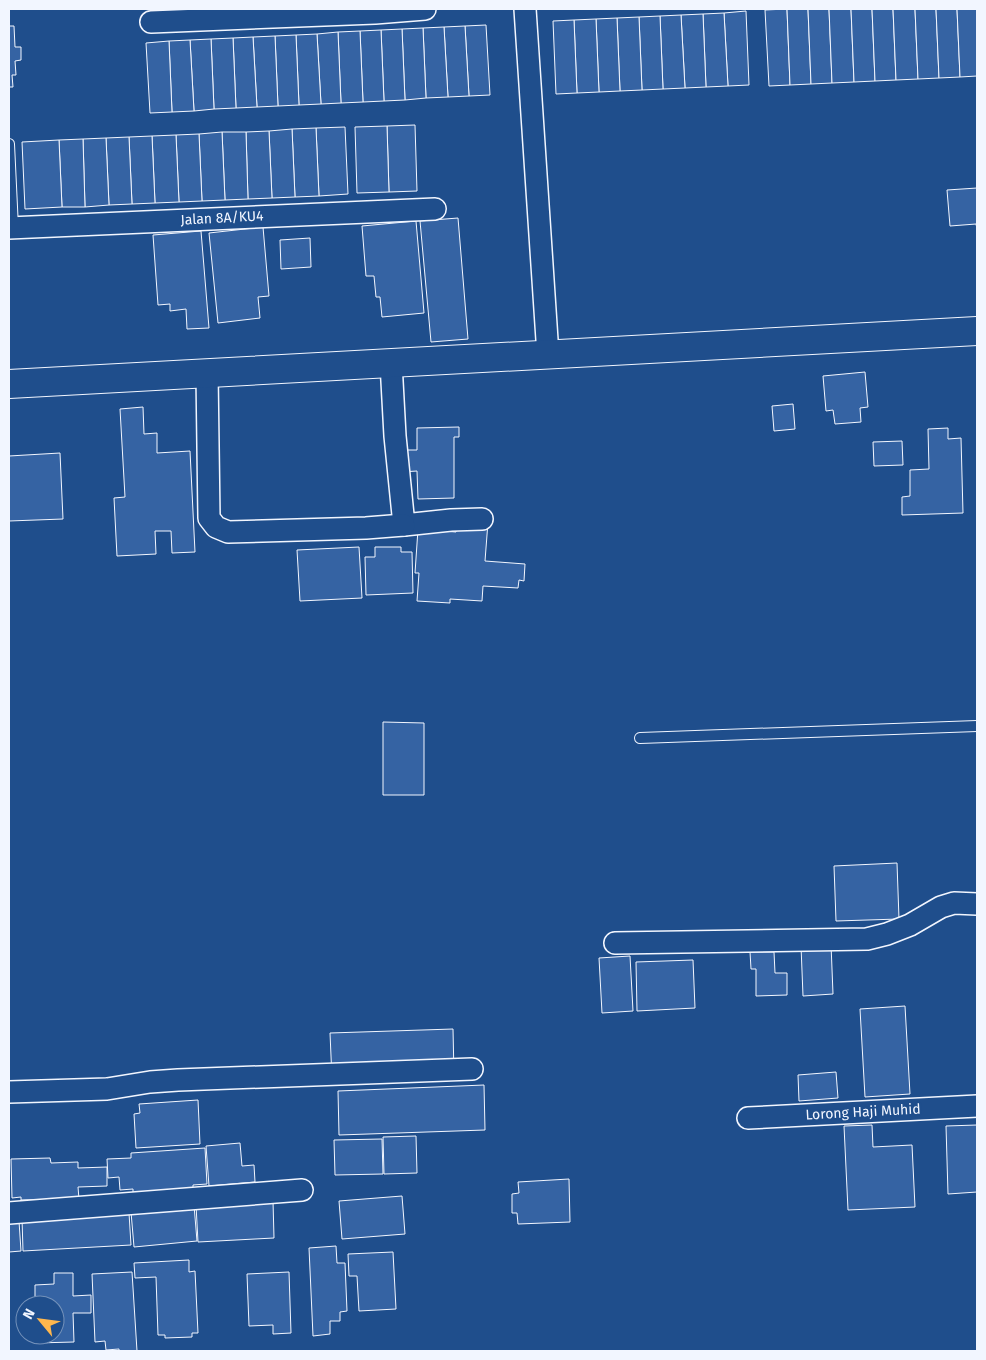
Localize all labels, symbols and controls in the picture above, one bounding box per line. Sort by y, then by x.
street label: Jalan 8A/KU4 [180,207,265,229]
street label: Lorong Haji Muhid [805,1100,921,1124]
north arrow [15,1295,65,1345]
text: N [19,1306,39,1322]

